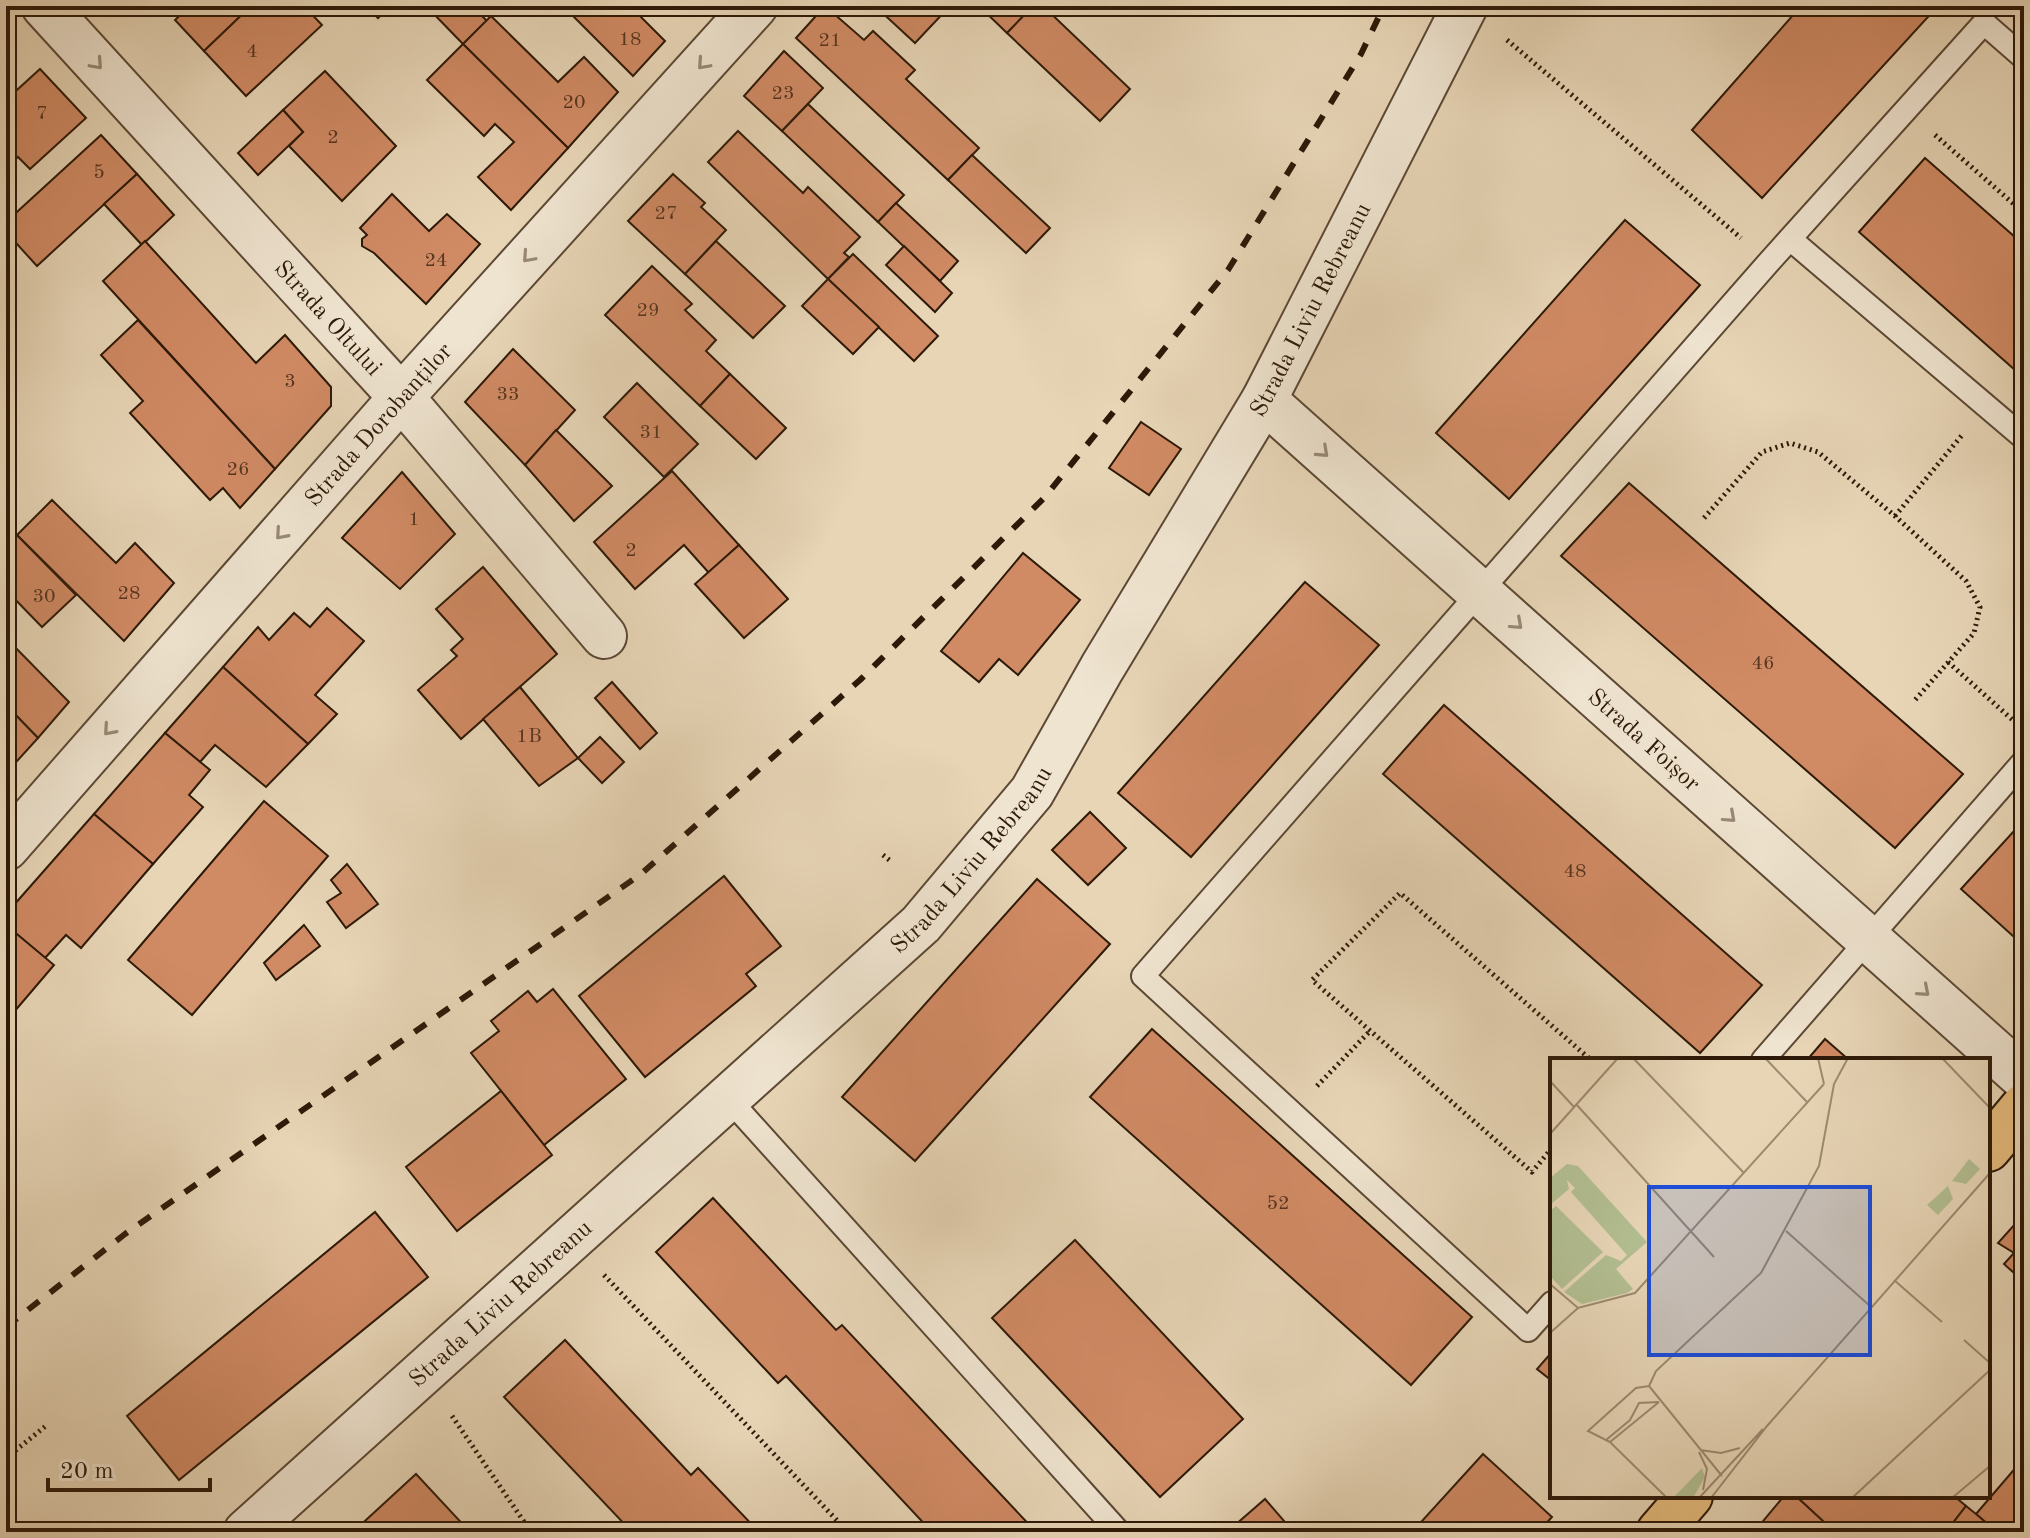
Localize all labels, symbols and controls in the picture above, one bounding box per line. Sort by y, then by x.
house number: 18 [618,30,642,50]
house number: 21 [818,31,842,51]
house number: 4 [246,42,258,62]
one-way arrow [87,54,102,69]
one-way arrow [698,54,712,69]
house number: 23 [771,84,795,104]
house number: 20 [562,93,586,113]
house number: 7 [36,104,48,124]
house number: 2 [327,128,339,148]
house number: 5 [93,163,105,183]
street label: Strada Liviu Rebreanu [1247,200,1376,422]
house number: 27 [654,204,678,224]
one-way arrow [524,247,538,262]
house number: 24 [424,251,448,271]
street label: Strada Oltului [269,257,385,381]
house number: 29 [636,301,660,321]
street label: Strada Dorobanților [302,339,458,512]
house number: 3 [284,372,296,392]
house number: 33 [496,385,520,405]
house number: 31 [639,423,663,443]
one-way arrow [1313,442,1328,456]
house number: 26 [226,460,250,480]
house number: 1 [408,510,420,530]
one-way arrow [276,525,290,540]
house number: 2 [625,541,637,561]
house number: 28 [117,584,141,604]
house number: 30 [32,587,56,607]
one-way arrow [1507,615,1522,629]
house number: 46 [1751,654,1775,674]
street label: Strada Foișor [1583,685,1704,797]
one-way arrow [104,720,119,735]
house number: 1B [516,727,542,747]
street label: Strada Liviu Rebreanu [887,763,1058,959]
one-way arrow [1721,808,1736,822]
house number: 48 [1563,862,1587,882]
one-way arrow [1915,981,1930,996]
inset map [1550,1058,1990,1498]
house number: 52 [1266,1194,1290,1214]
street label: Strada Liviu Rebreanu [406,1216,597,1393]
scale bar [48,1442,210,1492]
text: 20 m [60,1460,114,1484]

